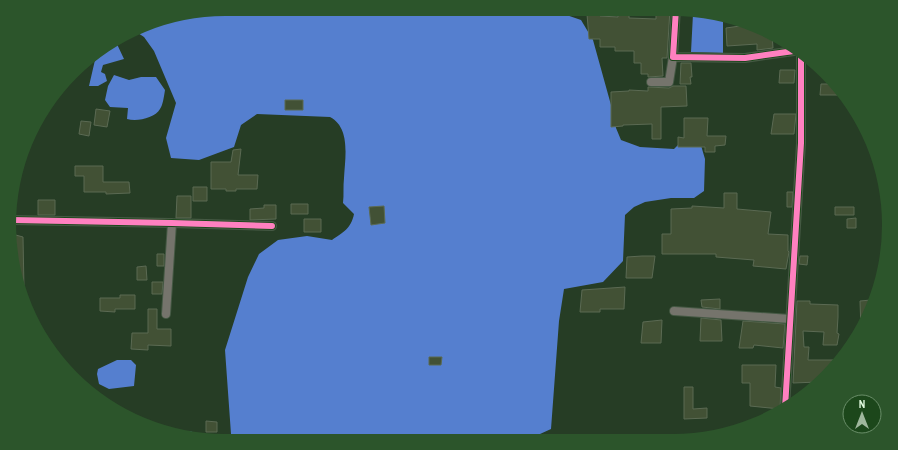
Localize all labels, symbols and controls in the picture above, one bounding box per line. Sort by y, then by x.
north arrow [842,394,882,434]
text: N [859,397,865,411]

